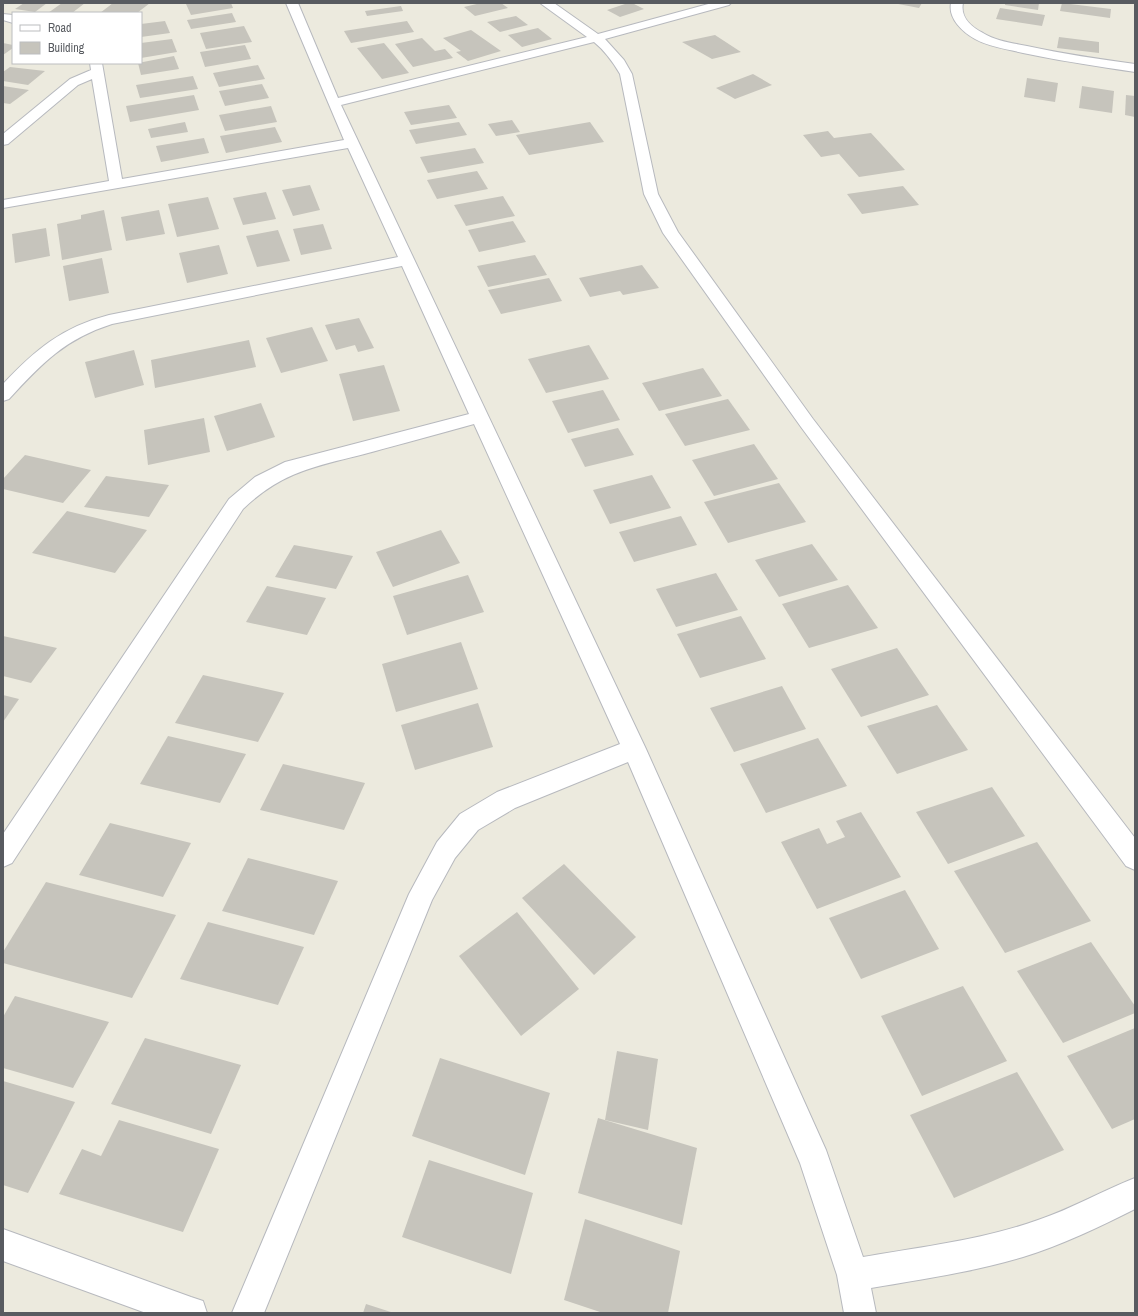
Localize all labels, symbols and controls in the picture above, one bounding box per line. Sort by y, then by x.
legend [12,12,142,64]
text: Road [48,20,72,36]
text: Building [48,40,85,56]

